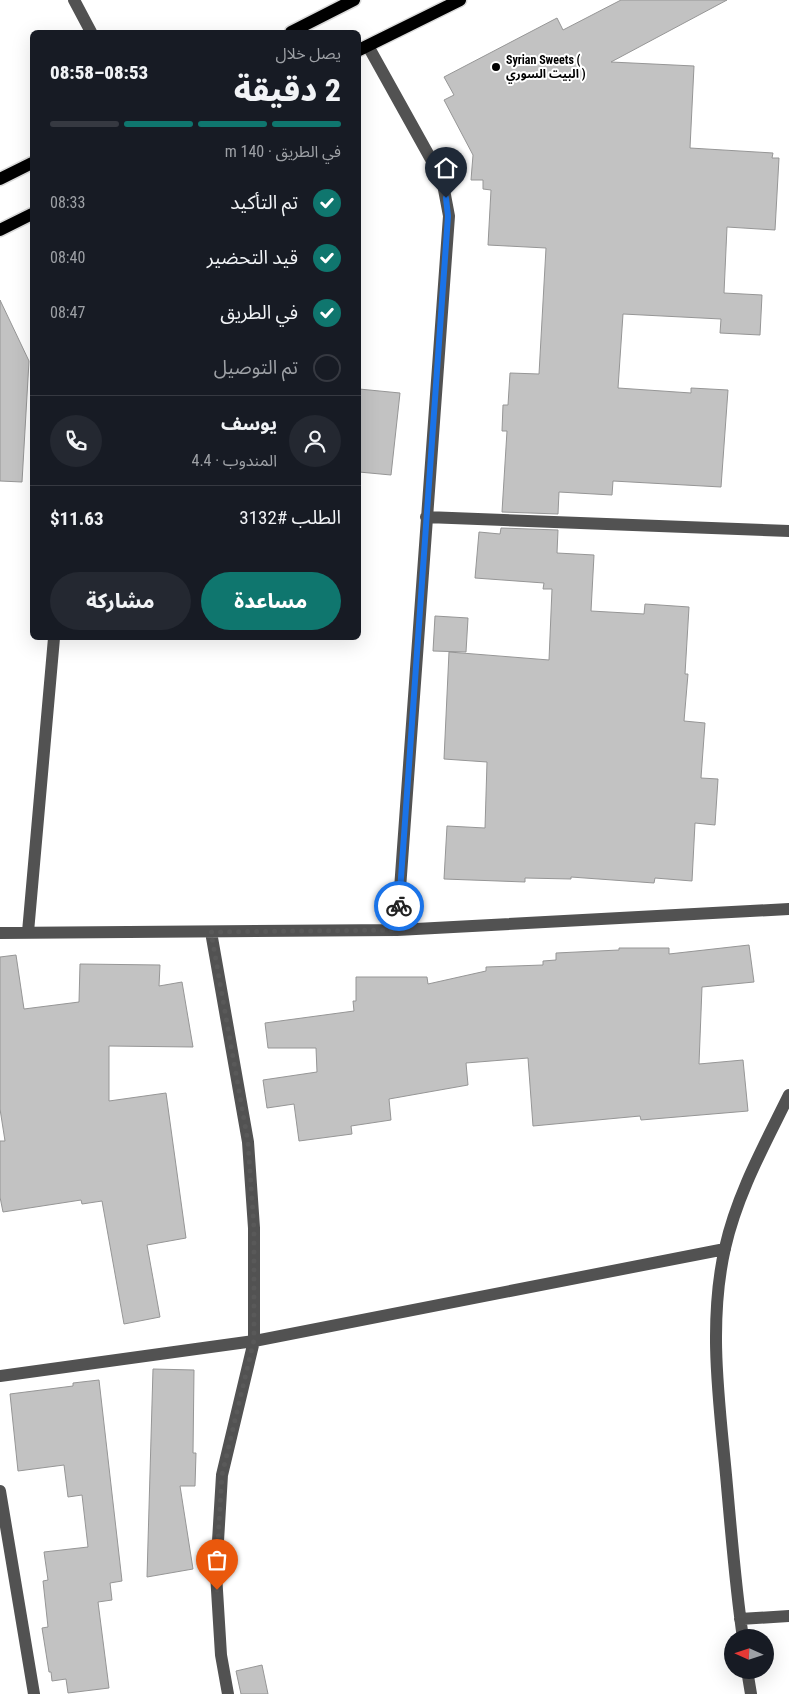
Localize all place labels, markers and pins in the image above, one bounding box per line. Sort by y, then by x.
place label: Syrian Sweets ( البيت السوري ) [506,53,586,84]
marker: Syrian Sweets ( البيت السوري ) [490,61,502,73]
pin [425,147,467,198]
pin [196,1539,238,1590]

